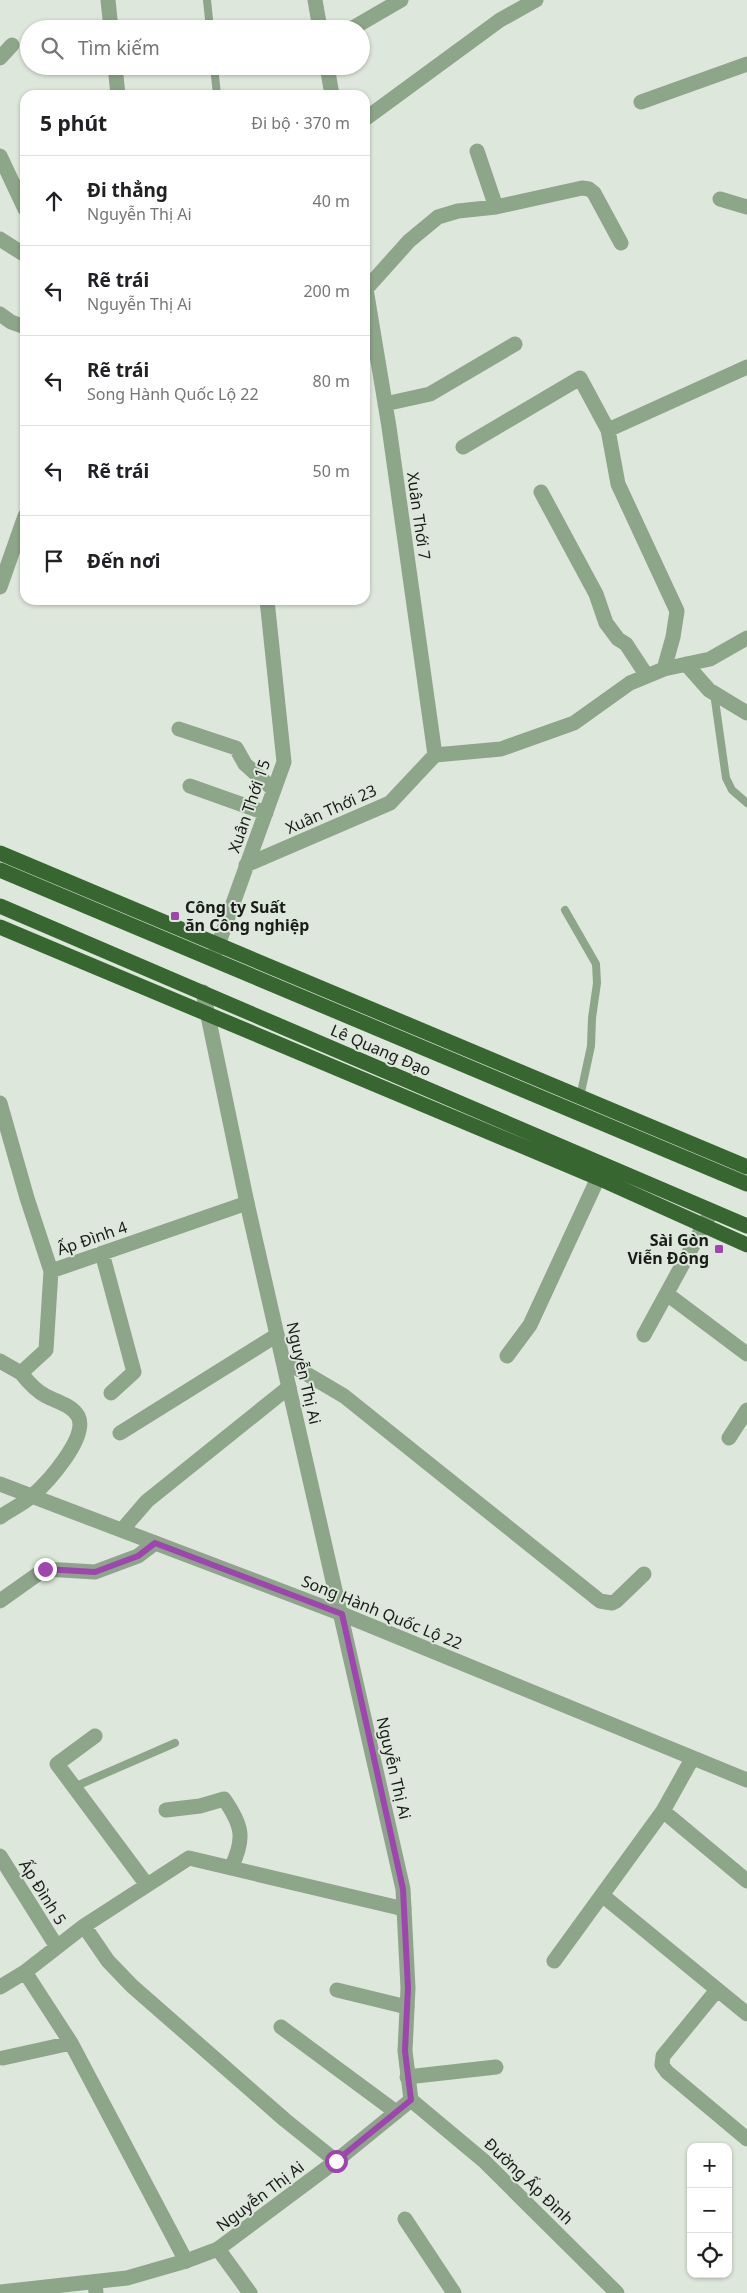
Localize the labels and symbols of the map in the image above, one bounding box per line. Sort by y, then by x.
street label: Xuân Thới 7 [402,471,436,561]
street label: Xuân Thới 15 [223,756,275,856]
street label: Xuân Thới 23 [282,779,380,839]
place label: Công ty Suất ăn Công nghiệp [185,896,309,936]
marker: Công ty Suất ăn Công nghiệp [169,910,181,922]
street label: Lê Quang Đạo [327,1019,435,1081]
street label: Ấp Đình 4 [54,1216,130,1260]
place label: Sài Gòn Viễn Đông [627,1229,709,1269]
marker: Sài Gòn Viễn Đông [713,1243,725,1255]
street label: Nguyễn Thị Ai [282,1320,326,1426]
route end [34,1558,57,1581]
street label: Song Hành Quốc Lộ 22 [298,1570,466,1654]
street label: Nguyễn Thị Ai [372,1715,416,1821]
street label: Ấp Đình 5 [14,1855,72,1929]
street label: Đường Ấp Đình [480,2133,578,2229]
route start [325,2150,348,2173]
street label: Nguyễn Thị Ai [212,2156,308,2236]

